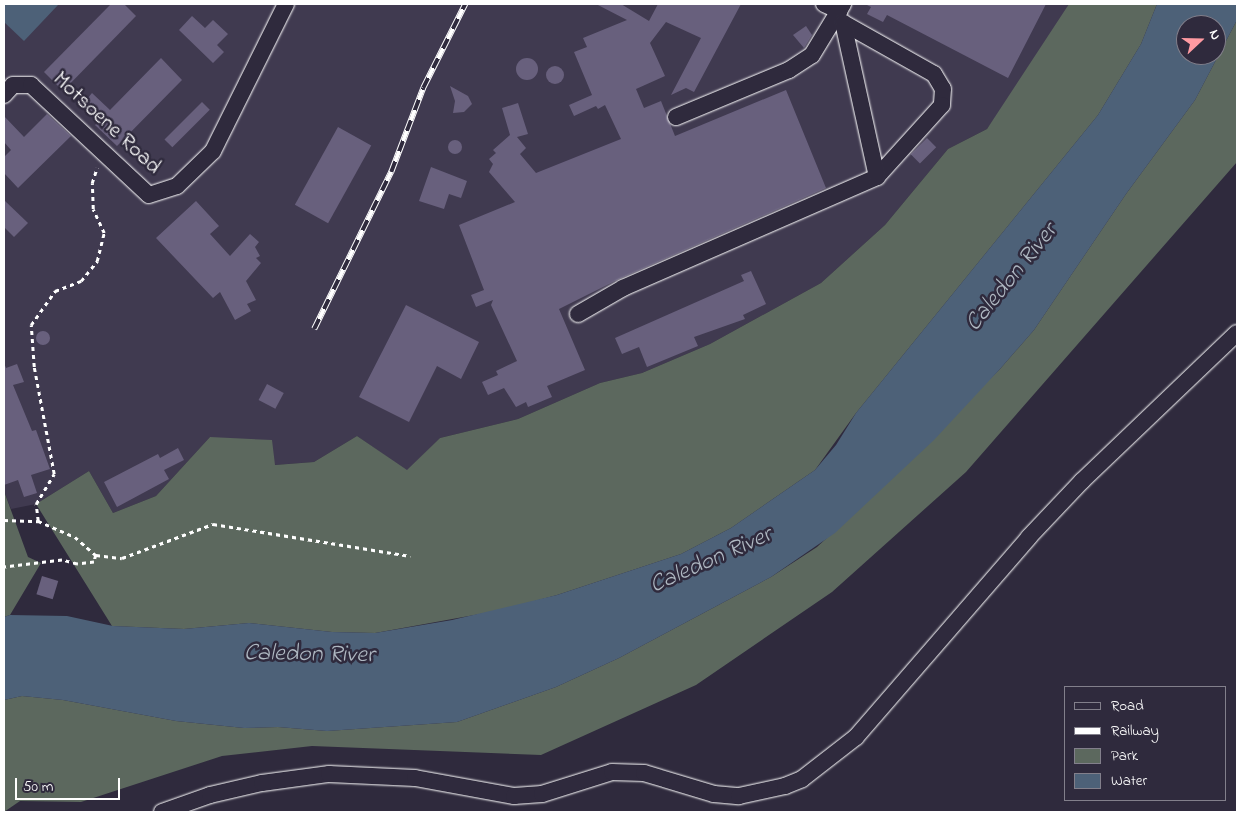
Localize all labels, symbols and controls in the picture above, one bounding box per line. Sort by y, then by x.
north arrow [1176,15,1226,65]
text: N [1203,27,1226,43]
street label: Motsoene Road [46,67,166,181]
water label: Caledon River [960,218,1064,338]
water label: Caledon River [646,521,776,601]
water label: Caledon River [244,639,374,671]
legend [1064,686,1226,801]
text: Road [1111,695,1144,717]
text: Railway [1111,720,1159,742]
text: Park [1111,745,1138,767]
scale bar [18,768,122,800]
text: Water [1111,770,1147,792]
text: 50 m [23,776,53,798]

